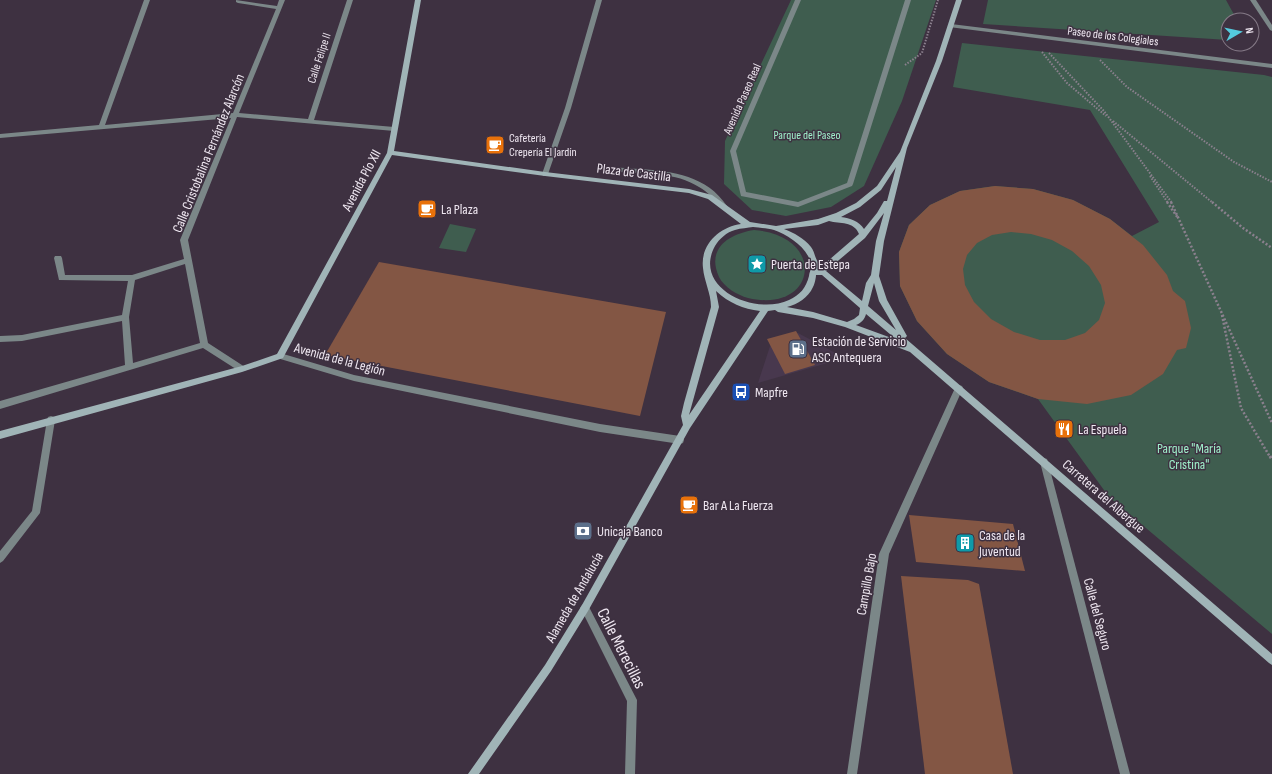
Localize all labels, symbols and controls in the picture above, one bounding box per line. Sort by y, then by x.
north arrow [1220,12,1260,52]
street label: Paseo de los Colegiales [1067,23,1159,50]
text: N [1243,27,1256,35]
street label: Calle Felipe II [304,31,335,85]
street label: Avenida Paseo Real [720,61,765,138]
street label: Calle Cristobalina Fernández Alarcón [169,71,248,235]
park label: Parque del Paseo [773,128,841,143]
place label: Cafetería Crepería El Jardín [509,131,577,160]
cafe icon: Cafetería Crepería El Jardín [484,134,506,156]
street label: Avenida Pío XII [338,147,385,215]
street label: Plaza de Castilla [596,160,672,185]
cafe icon: La Plaza [416,198,438,220]
place label: La Plaza [441,201,478,218]
place icon: Puerta de Estepa [746,253,768,275]
place label: Puerta de Estepa [771,256,850,273]
place label: Estación de Servicio ASC Antequera [811,333,906,366]
fuel station icon: Estación de Servicio ASC Antequera [787,338,809,360]
street label: Avenida de la Legión [292,339,387,380]
bus stop icon: Mapfre [730,381,752,403]
place label: Mapfre [755,384,788,401]
restaurant icon: La Espuela [1053,418,1075,440]
place label: La Espuela [1078,421,1127,438]
park label: Parque "María Cristina" [1157,440,1221,473]
street label: Carretera del Albergue [1059,456,1148,537]
cafe icon: Bar A La Fuerza [678,494,700,516]
place label: Bar A La Fuerza [703,497,773,514]
bank icon: Unicaja Banco [572,520,594,542]
place label: Unicaja Banco [597,523,663,540]
place label: Casa de la Juventud [978,527,1025,560]
building icon: Casa de la Juventud [954,532,976,554]
street label: Alameda de Andalucía [541,549,607,646]
street label: Campillo Bajo [853,552,880,616]
street label: Calle del Seguro [1080,576,1115,652]
street label: Calle Merecillas [592,605,650,692]

